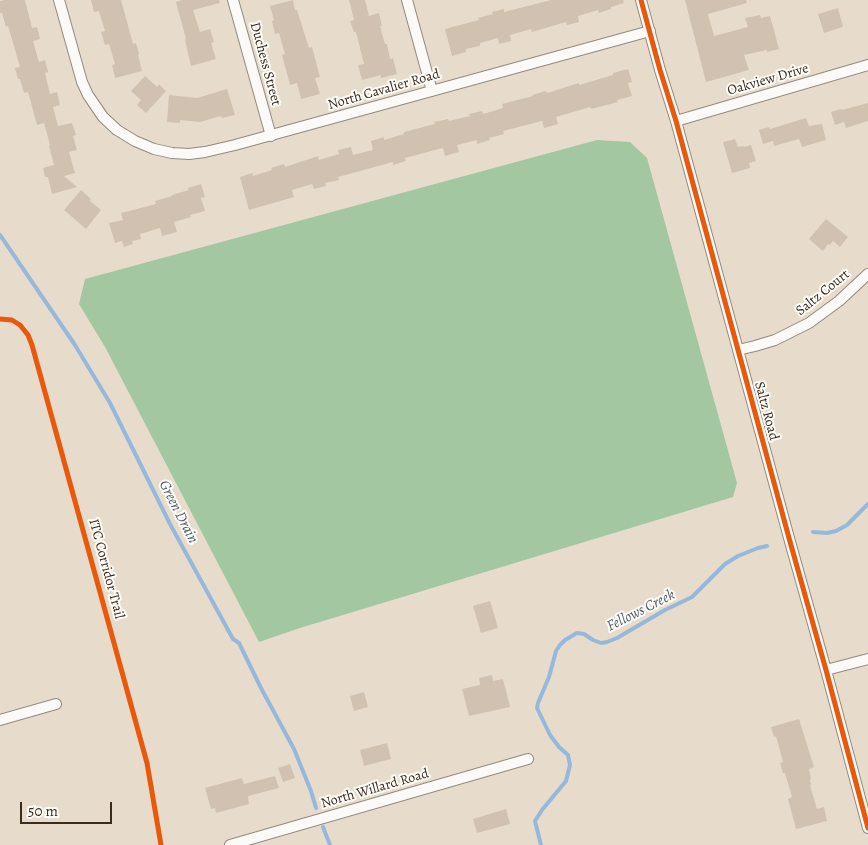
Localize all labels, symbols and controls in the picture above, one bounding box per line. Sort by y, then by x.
street label: Duchess Street [246,21,284,107]
street label: Oakview Drive [725,60,811,100]
street label: North Cavalier Road [326,66,442,114]
street label: Saltz Court [793,266,853,320]
street label: Saltz Road [750,380,782,442]
water label: Green Drain [154,477,202,547]
street label: ITC Corridor Trail [85,517,127,621]
water label: Fellows Creek [604,586,678,636]
street label: North Willard Road [319,766,431,812]
scale bar [22,792,115,824]
text: 50 m [28,801,58,821]

